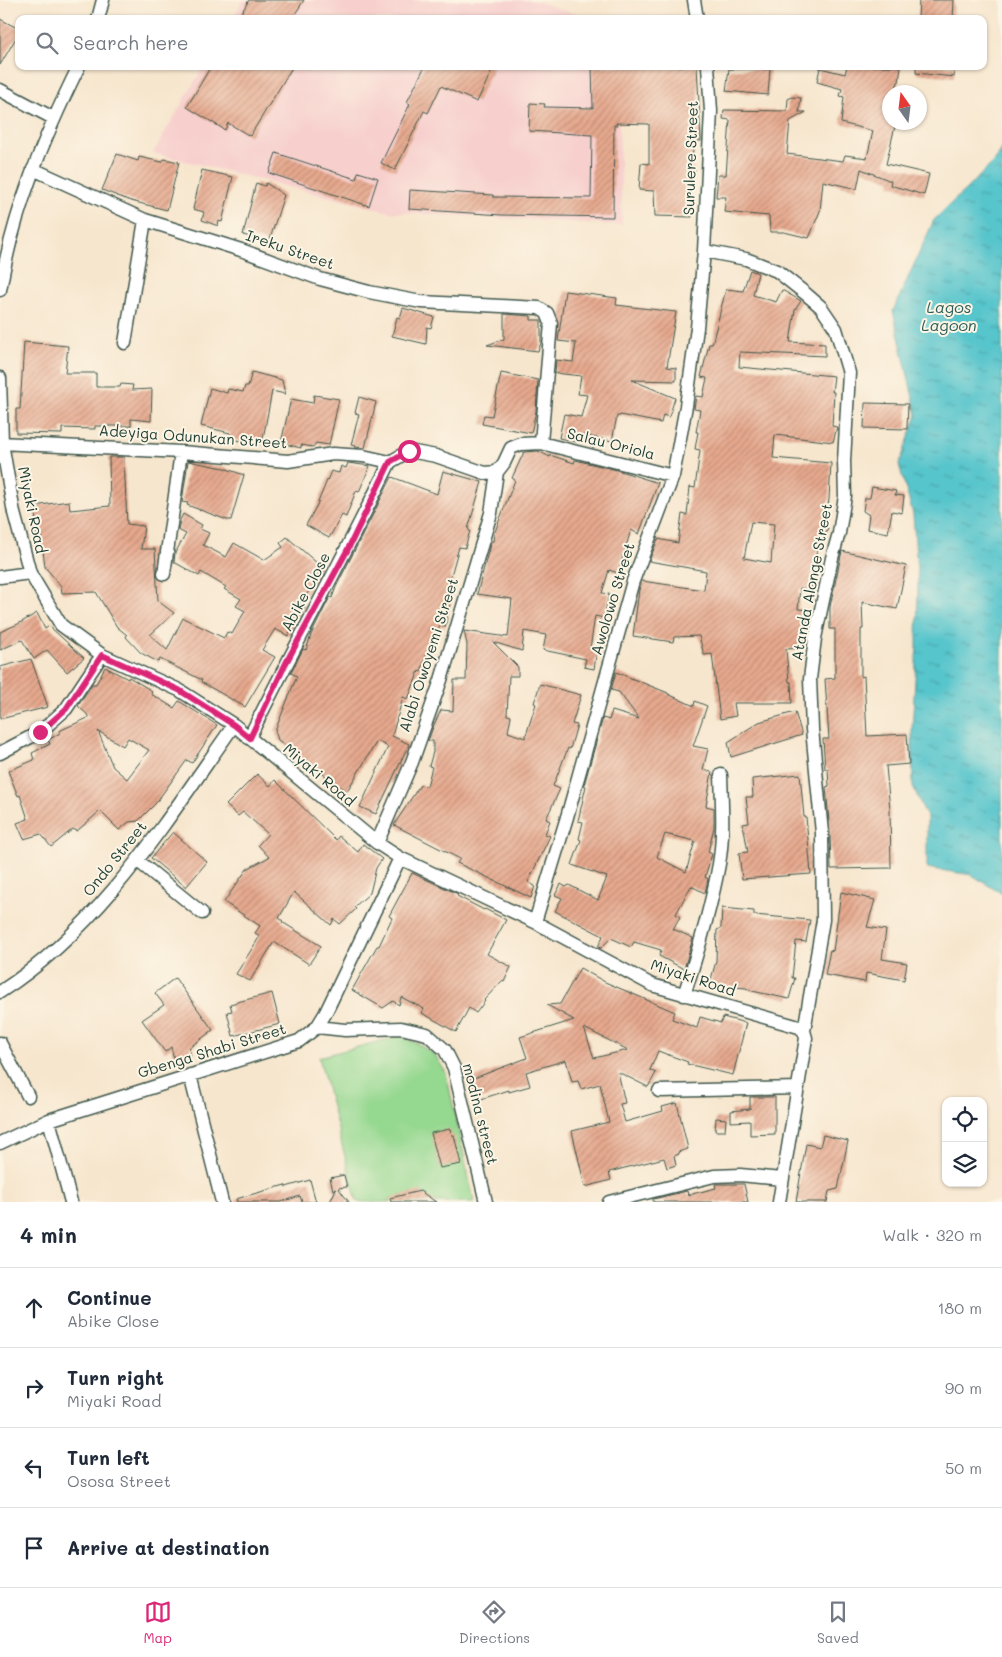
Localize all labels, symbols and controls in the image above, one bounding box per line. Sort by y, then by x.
search box [15,15,987,70]
icon: search [33,29,61,57]
text: Search here [73,30,189,55]
north arrow [882,85,927,130]
street label: Surulere Street [678,100,702,216]
street label: Ireku Street [244,225,337,274]
water label: Lagos Lagoon [921,296,977,335]
street label: Adeyiga Odunukan Street [98,419,288,453]
street label: Salau Oriola [565,422,657,464]
route start [398,440,421,463]
street label: Miyaki Road [14,464,52,555]
street label: Atanda Alonge Street [786,501,836,662]
street label: Awolowo Street [585,540,639,657]
street label: Abike Close [276,549,334,634]
street label: Alabi Owoyemi Street [394,575,462,734]
route end [29,721,52,744]
street label: Miyaki Road [279,738,360,810]
street label: Ondo Street [78,817,151,900]
street label: Miyaki Road [648,954,738,1000]
street label: Gbenga Shabi Street [135,1018,288,1082]
street label: modina street [459,1061,503,1167]
map controls [942,1097,987,1187]
button: locate [942,1097,987,1142]
button: layers [942,1142,987,1187]
text: 4 min [20,1221,77,1248]
text: Walk · 320 m [882,1224,982,1245]
text: Continue [67,1285,152,1310]
icon: ahead [20,1294,48,1322]
text: 180 m [937,1297,982,1318]
text: Abike Close [67,1310,159,1331]
text: Turn right [67,1365,164,1390]
icon: right [20,1374,48,1402]
text: 90 m [945,1377,982,1398]
text: Miyaki Road [67,1390,161,1411]
text: Turn left [67,1445,150,1470]
icon: left [20,1454,48,1482]
text: 50 m [945,1457,982,1478]
text: Ososa Street [67,1470,171,1491]
icon: arrive [20,1534,48,1562]
text: Arrive at destination [67,1535,270,1560]
tab: Map [143,1598,172,1647]
tab: Directions [459,1598,530,1647]
tab: Saved [817,1598,859,1647]

